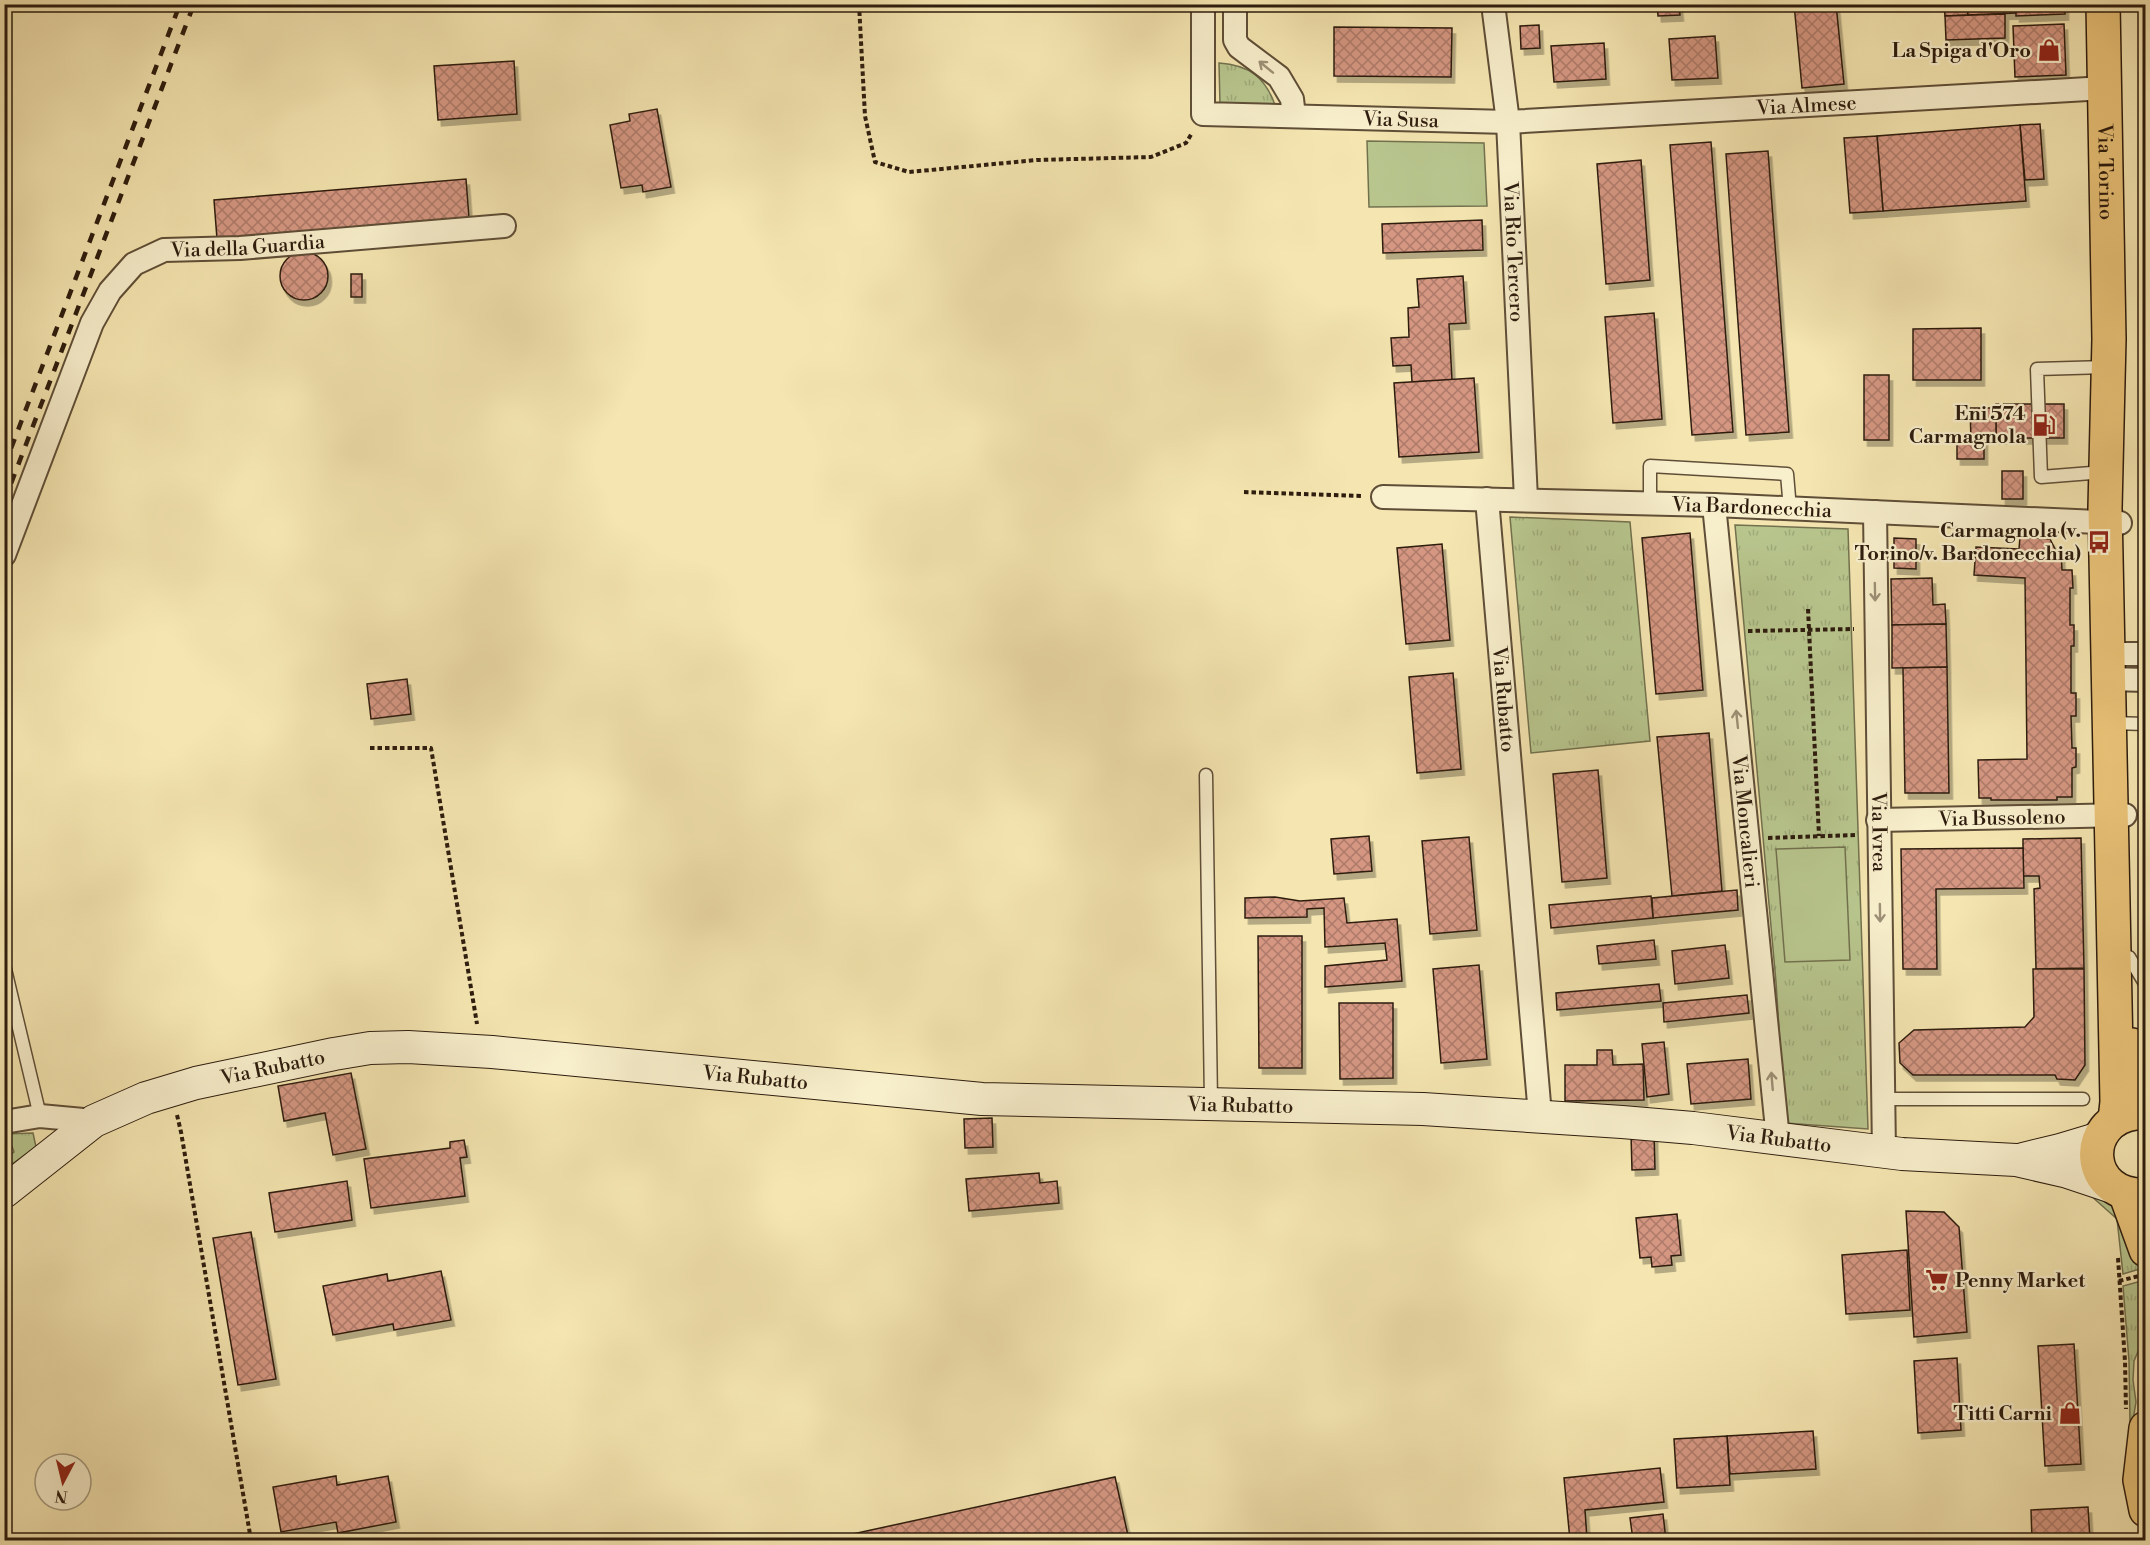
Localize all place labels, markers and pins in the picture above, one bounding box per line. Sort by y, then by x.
shop icon: La Spiga d'Oro [2036,37,2062,63]
place label: La Spiga d'Oro [1892,39,2031,64]
place label: Eni 574 Carmagnola [1909,402,2026,450]
fuel station icon: Eni 574 Carmagnola [2031,412,2057,438]
place label: Carmagnola (v. Torino/v. Bardonecchia) [1855,519,2081,567]
bus stop icon: Carmagnola (v. Torino/v. Bardonecchia) [2086,529,2112,555]
supermarket icon: Penny Market [1924,1267,1950,1293]
place label: Penny Market [1955,1269,2086,1294]
shop icon: Titti Carni [2057,1400,2083,1426]
place label: Titti Carni [1954,1402,2053,1427]

